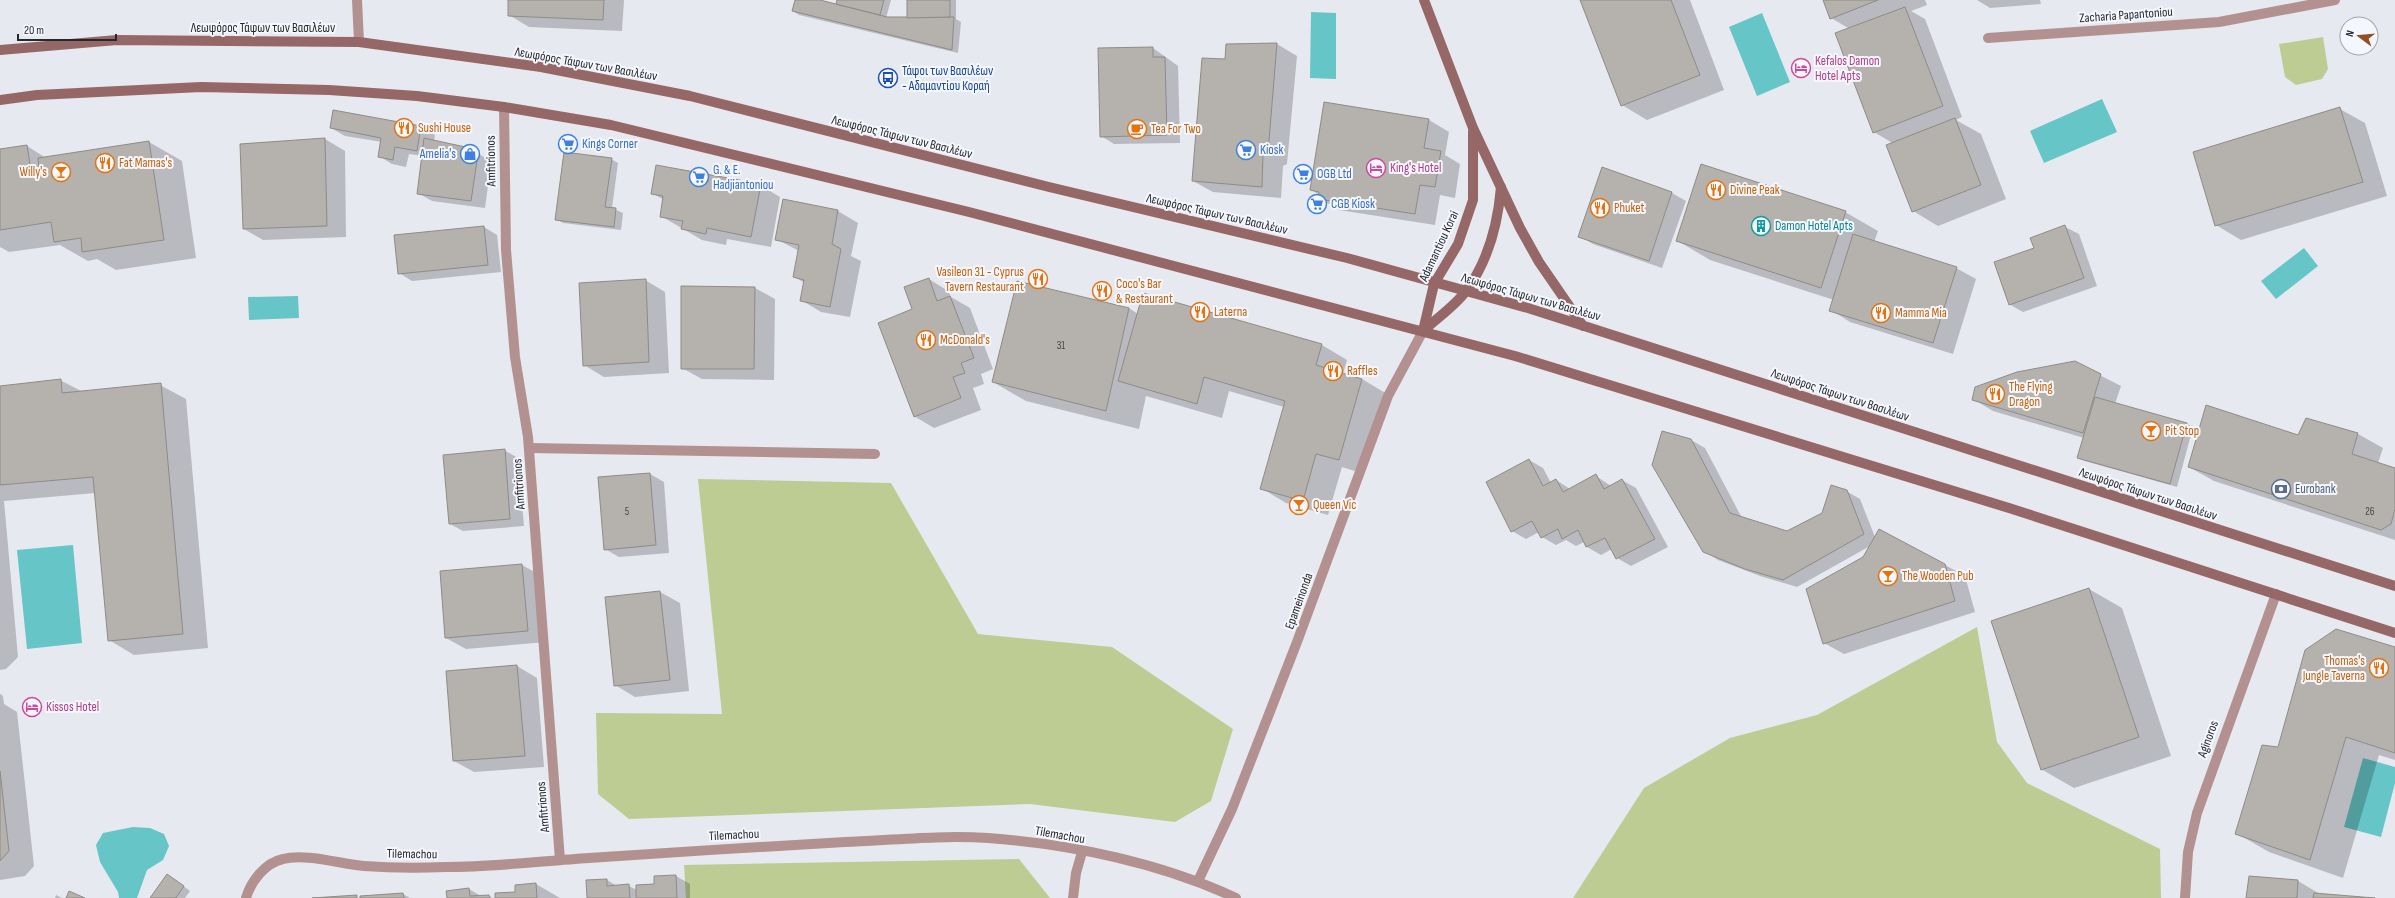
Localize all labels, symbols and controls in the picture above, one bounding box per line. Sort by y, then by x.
street label: Zacharia Papantoniou [2079,4,2173,26]
scale bar [18,16,116,42]
north arrow [2339,16,2379,56]
street label: Λεωφόρος Τάφων των Βασιλέων [190,20,335,36]
text: 20 m [24,23,44,38]
text: N [2343,29,2357,38]
street label: Λεωφόρος Τάφων των Βασιλέων [513,43,658,84]
place label: Kefalos Damon Hotel Apts [1815,53,1880,84]
hotel icon: Kefalos Damon Hotel Apts [1790,57,1812,79]
place label: Τάφοι των Βασιλέων - Αδαμαντίου Κοραή [902,63,993,94]
bus stop icon: Τάφοι των Βασιλέων - Αδαμαντίου Κοραή [877,67,899,89]
street label: Λεωφόρος Τάφων των Βασιλέων [829,112,974,162]
restaurant icon: Sushi House [393,117,415,139]
cafe icon: Tea For Two [1126,118,1148,140]
place label: Sushi House [418,120,471,136]
place label: Tea For Two [1151,121,1201,137]
supermarket icon: Kings Corner [557,133,579,155]
street label: Amfitrionos [483,135,499,188]
place label: Kings Corner [582,136,638,152]
supermarket icon: Kiosk [1235,139,1257,161]
place label: Kiosk [1260,142,1283,158]
shop icon: Amelia's [459,143,481,165]
place label: Amelia's [419,146,456,162]
restaurant icon: Fat Mamas's [94,152,116,174]
place label: Fat Mamas's [119,155,173,171]
hotel icon: King's Hotel [1365,157,1387,179]
place label: King's Hotel [1390,160,1441,176]
bar icon: Willy's [50,161,72,183]
place label: G. & E. Hadjiantoniou [713,162,774,193]
supermarket icon: OGB Ltd [1292,163,1314,185]
place label: Willy's [20,164,47,180]
supermarket icon: G. & E. Hadjiantoniou [688,166,710,188]
place label: OGB Ltd [1317,166,1352,182]
restaurant icon: Divine Peak [1705,179,1727,201]
place label: Divine Peak [1730,182,1780,198]
street label: Λεωφόρος Τάφων των Βασιλέων [1144,190,1289,238]
supermarket icon: CGB Kiosk [1306,193,1328,215]
place label: CGB Kiosk [1331,196,1375,212]
restaurant icon: Phuket [1589,197,1611,219]
place label: Phuket [1614,200,1644,216]
street label: Adamantiou Korai [1415,208,1462,285]
building icon: Damon Hotel Apts [1750,215,1772,237]
place label: Damon Hotel Apts [1775,218,1853,234]
place label: Vasileon 31 - Cyprus Tavern Restaurant [936,264,1024,295]
restaurant icon: Vasileon 31 - Cyprus Tavern Restaurant [1027,268,1049,290]
street label: Λεωφόρος Τάφων των Βασιλέων [1458,269,1603,325]
place label: Coco's Bar & Restaurant [1116,276,1173,307]
restaurant icon: Coco's Bar & Restaurant [1091,280,1113,302]
restaurant icon: Laterna [1189,301,1211,323]
restaurant icon: Mamma Mia [1870,302,1892,324]
place label: Laterna [1214,304,1247,320]
place label: Mamma Mia [1895,305,1947,321]
restaurant icon: McDonald's [915,329,937,351]
place label: McDonald's [940,332,990,348]
house number: 31 [1057,339,1065,352]
restaurant icon: Raffles [1322,360,1344,382]
place label: Raffles [1347,363,1378,379]
street label: Λεωφόρος Τάφων των Βασιλέων [1768,365,1911,425]
place label: The Flying Dragon [2009,379,2053,410]
restaurant icon: The Flying Dragon [1984,383,2006,405]
bar icon: Pit Stop [2140,420,2162,442]
place label: Pit Stop [2165,423,2199,439]
street label: Amfitrionos [509,458,529,511]
street label: Λεωφόρος Τάφων των Βασιλέων [2076,464,2219,524]
bank icon: Eurobank [2270,478,2292,500]
place label: Eurobank [2295,481,2336,497]
bar icon: Queen Vic [1288,494,1310,516]
place label: Queen Vic [1313,497,1356,513]
house number: 5 [625,505,629,518]
house number: 26 [2365,505,2375,518]
bar icon: The Wooden Pub [1877,565,1899,587]
place label: The Wooden Pub [1902,568,1974,584]
street label: Epameinonda [1281,571,1317,631]
place label: Thomas's Jungle Taverna [2302,653,2365,684]
restaurant icon: Thomas's Jungle Taverna [2368,657,2390,679]
hotel icon: Kissos Hotel [21,696,43,718]
place label: Kissos Hotel [46,699,99,715]
street label: Aginoros [2194,718,2222,760]
street label: Amfitrionos [533,781,553,834]
street label: Tilemachou [1034,823,1086,847]
street label: Tilemachou [708,826,760,844]
street label: Tilemachou [387,846,437,862]

